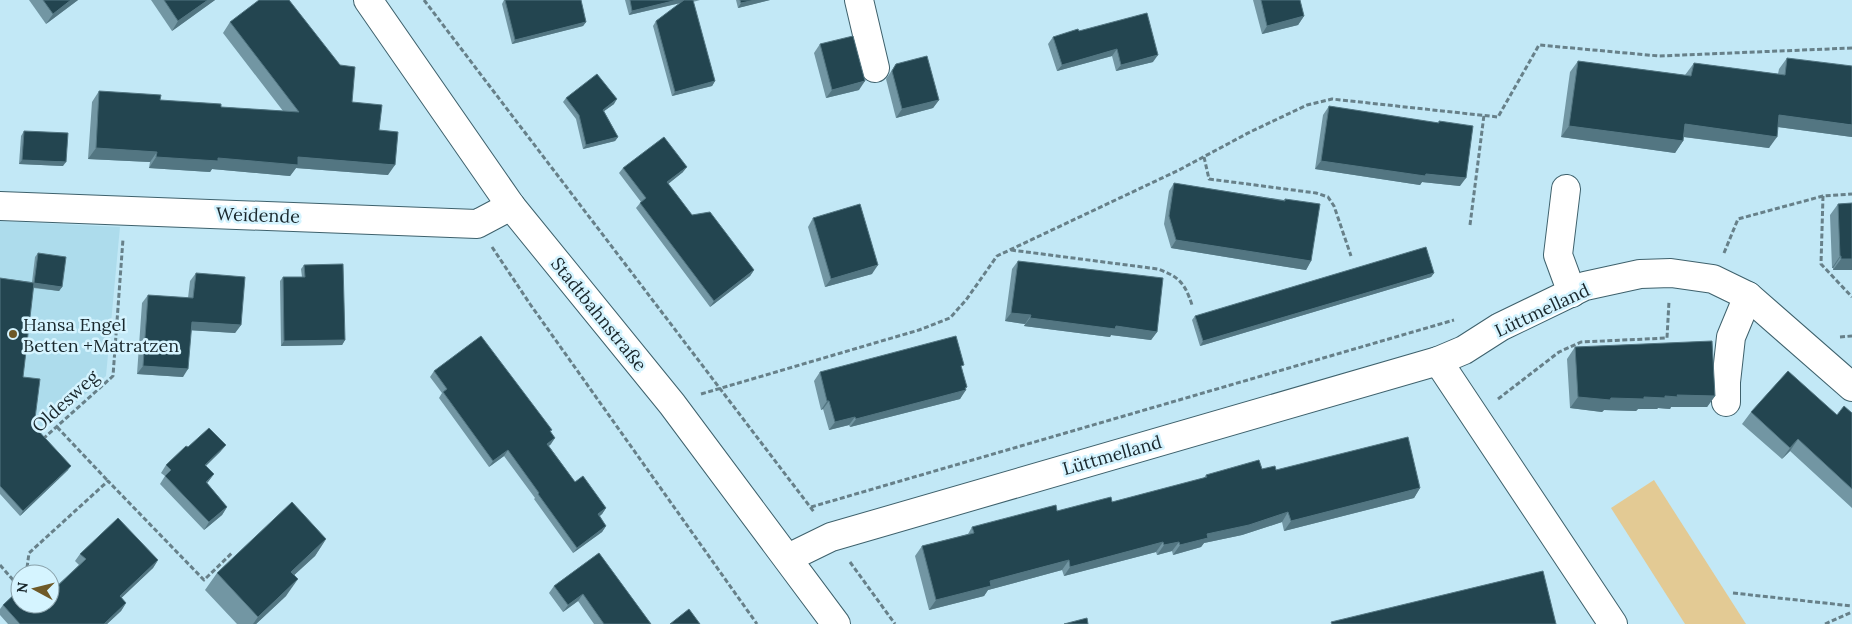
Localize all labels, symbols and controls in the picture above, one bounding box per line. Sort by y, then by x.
street label: Weidende [216,202,301,228]
street label: Stadtbahnstraße [546,252,652,376]
street label: Lüttmelland [1491,278,1593,342]
place label: Hansa Engel Betten +Matratzen [23,313,179,357]
marker: Hansa Engel Betten +Matratzen [7,328,19,340]
street label: Oldesweg [27,364,104,437]
street label: Lüttmelland [1060,430,1164,480]
north arrow [10,564,60,614]
text: N [13,581,32,594]

